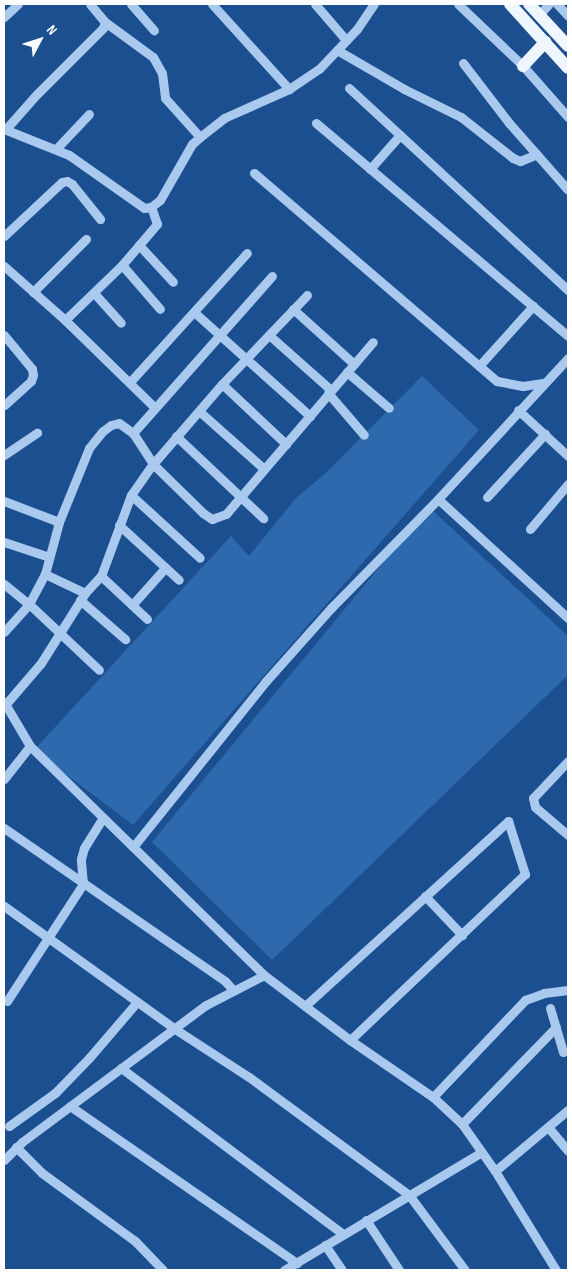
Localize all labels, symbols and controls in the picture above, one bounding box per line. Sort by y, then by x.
north arrow [15,15,65,65]
text: N [43,22,61,38]

